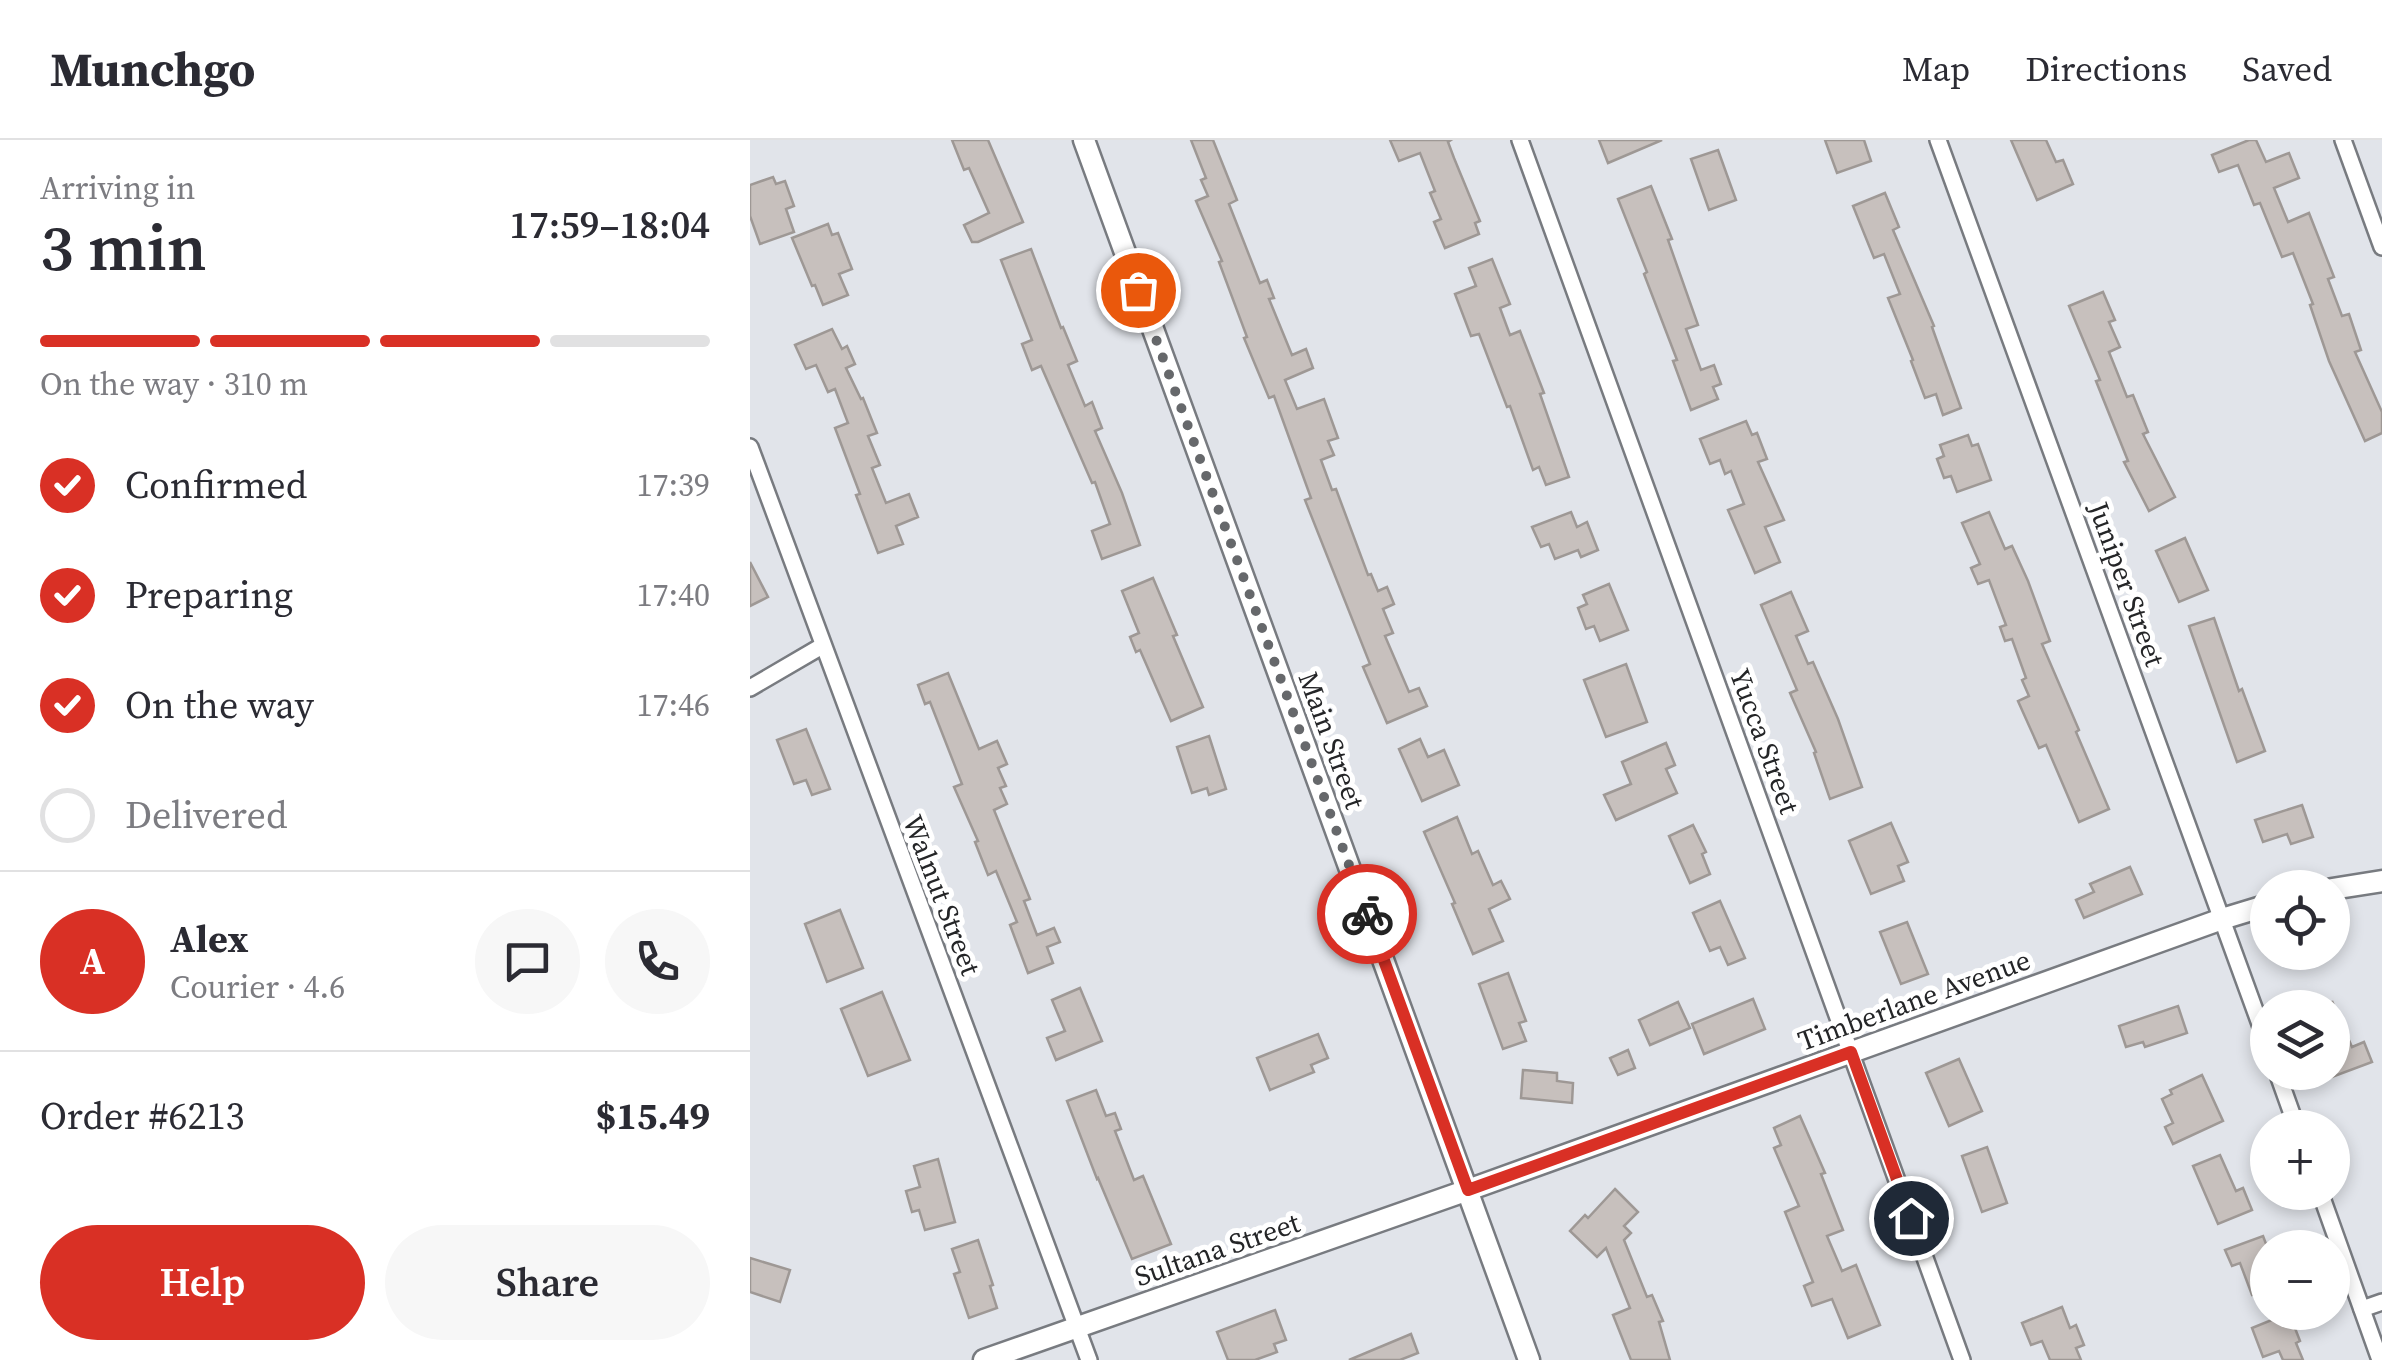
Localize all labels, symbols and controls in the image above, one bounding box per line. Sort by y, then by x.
text: Munchgo [50,36,256,102]
text: Map [1902,45,1970,93]
text: Directions [2025,45,2187,93]
text: Saved [2242,45,2332,93]
text: Arriving in [40,166,195,210]
text: 17:59–18:04 [509,199,710,251]
text: 3 min [40,203,207,292]
pin [1096,248,1181,333]
icon: bag [1111,263,1166,318]
text: On the way · 310 m [40,362,308,406]
icon: check [40,458,95,513]
text: Confirmed [125,459,307,511]
text: 17:39 [636,463,710,507]
street label: Juniper Street [2079,496,2175,672]
icon: check [40,568,95,623]
text: Preparing [125,569,293,621]
text: 17:40 [636,573,710,617]
street label: Yucca Street [1721,663,1809,820]
street label: Main Street [1290,666,1375,815]
icon: check [40,678,95,733]
text: On the way [125,679,314,731]
text: 17:46 [636,683,710,727]
text: Delivered [125,789,288,841]
street label: Walnut Street [894,809,990,981]
courier [1317,864,1417,964]
map controls [2250,870,2350,1330]
button: locate [2250,870,2350,970]
icon: bike [1340,887,1395,942]
button: chat [475,909,580,1014]
button: phone [605,909,710,1014]
text: Alex [170,913,248,965]
text: A [80,935,105,987]
street label: Timberlane Avenue [1793,940,2035,1060]
text: Courier · 4.6 [170,965,345,1009]
button: layers [2250,990,2350,1090]
text: Order #6213 [40,1090,244,1142]
text: $15.49 [596,1090,710,1142]
button: + [2250,1110,2350,1210]
pin [1869,1176,1954,1261]
icon: home [1884,1191,1939,1246]
street label: Sultana Street [1129,1203,1305,1295]
button: Help [40,1225,365,1340]
button: Share [385,1225,710,1340]
button: − [2250,1230,2350,1330]

